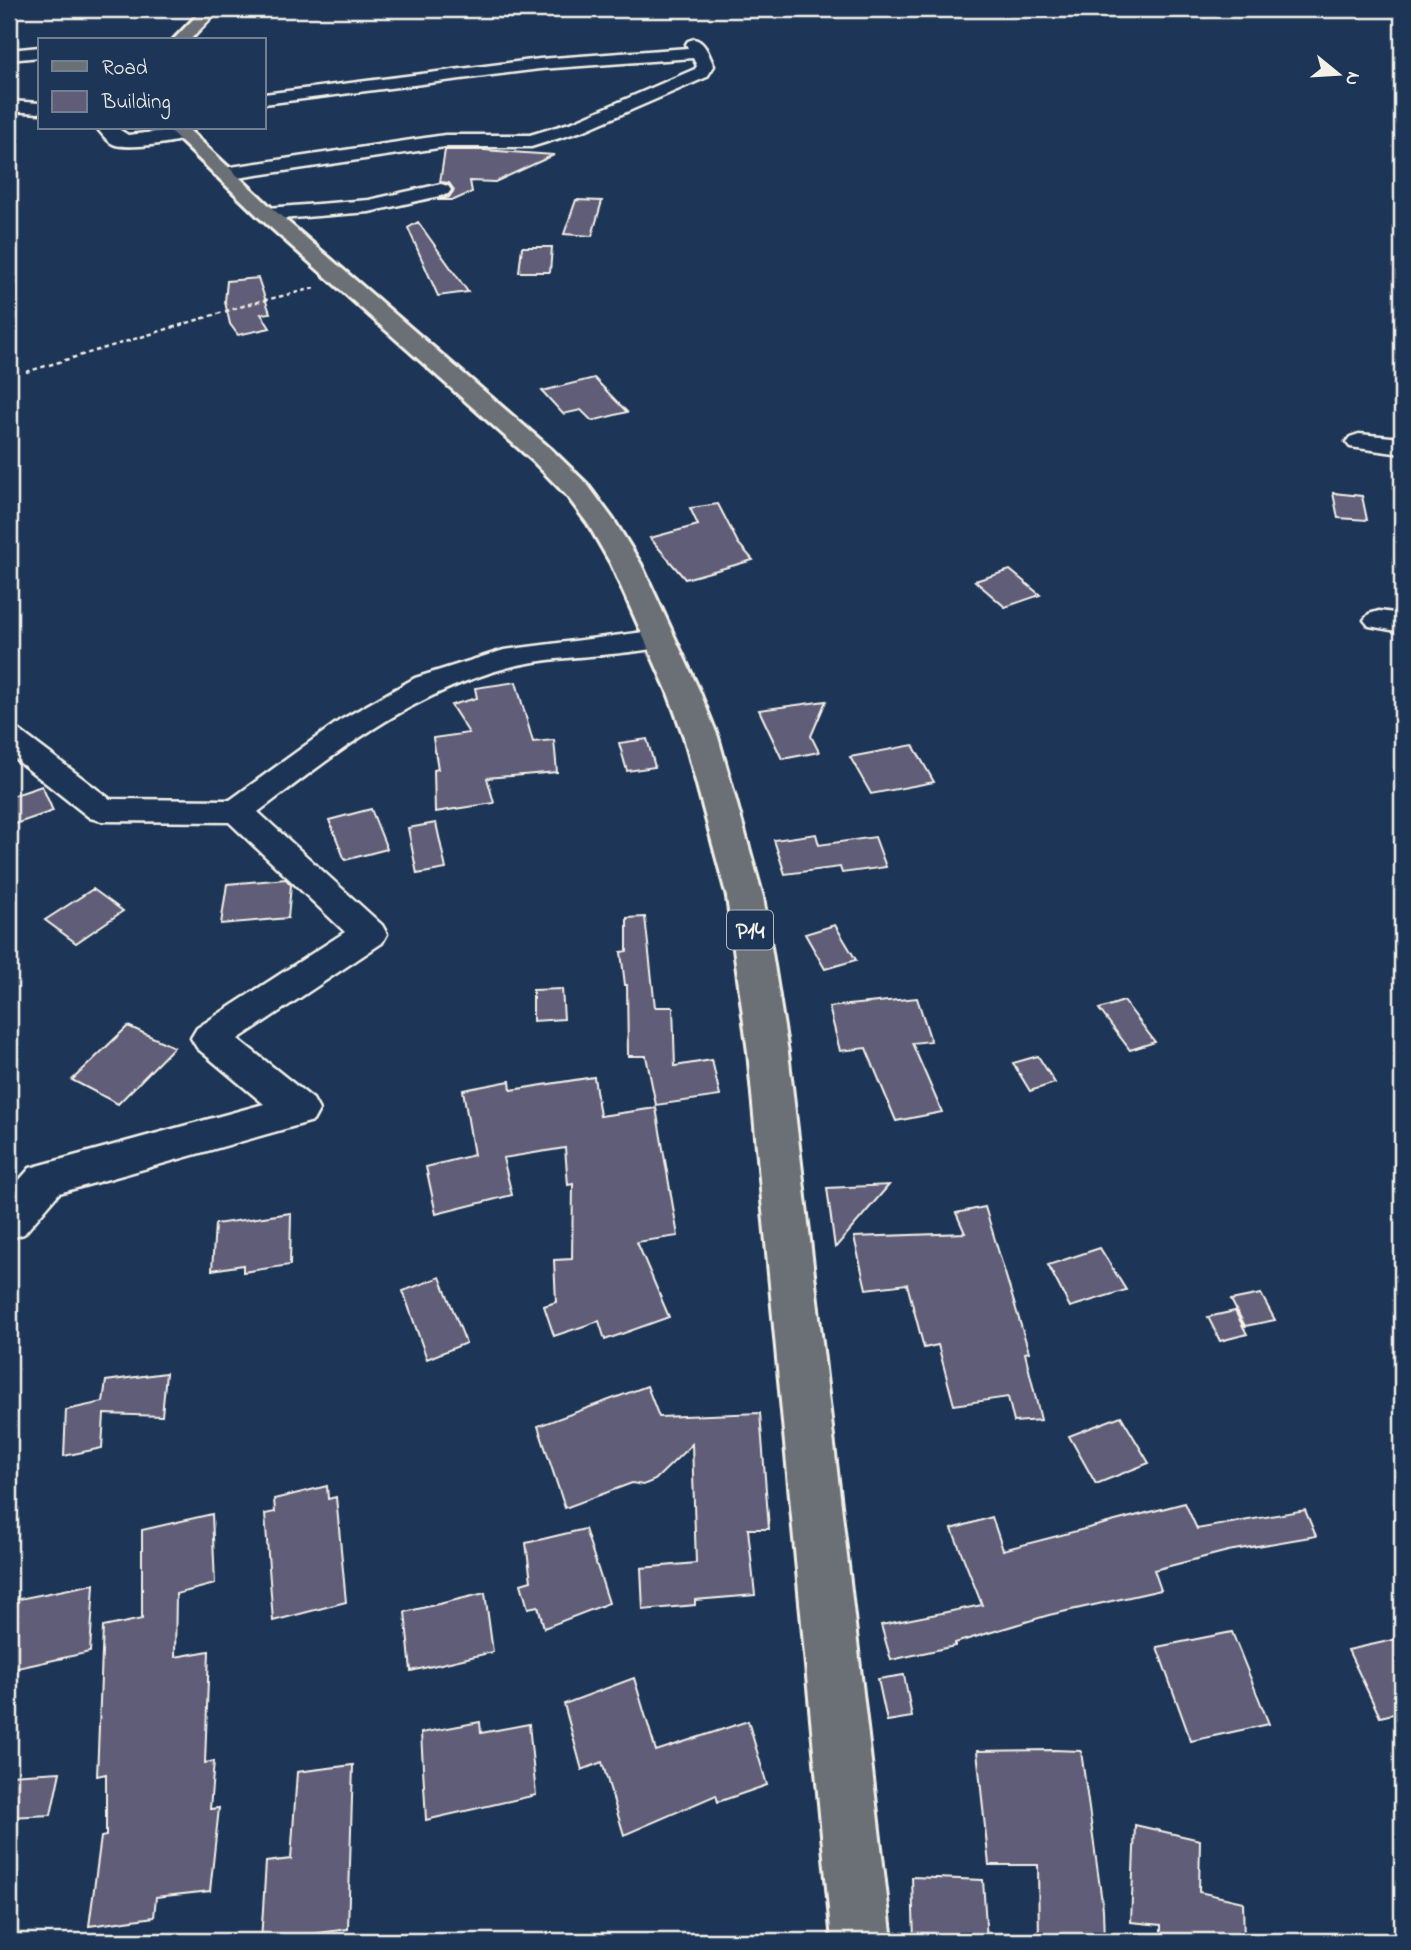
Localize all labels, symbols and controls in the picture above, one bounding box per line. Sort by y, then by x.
legend [38,38,266,130]
north arrow [1302,38,1372,108]
text: Road [102,54,148,84]
text: N [1337,68,1367,89]
text: Building [101,88,171,120]
road number: P14 [727,911,773,950]

